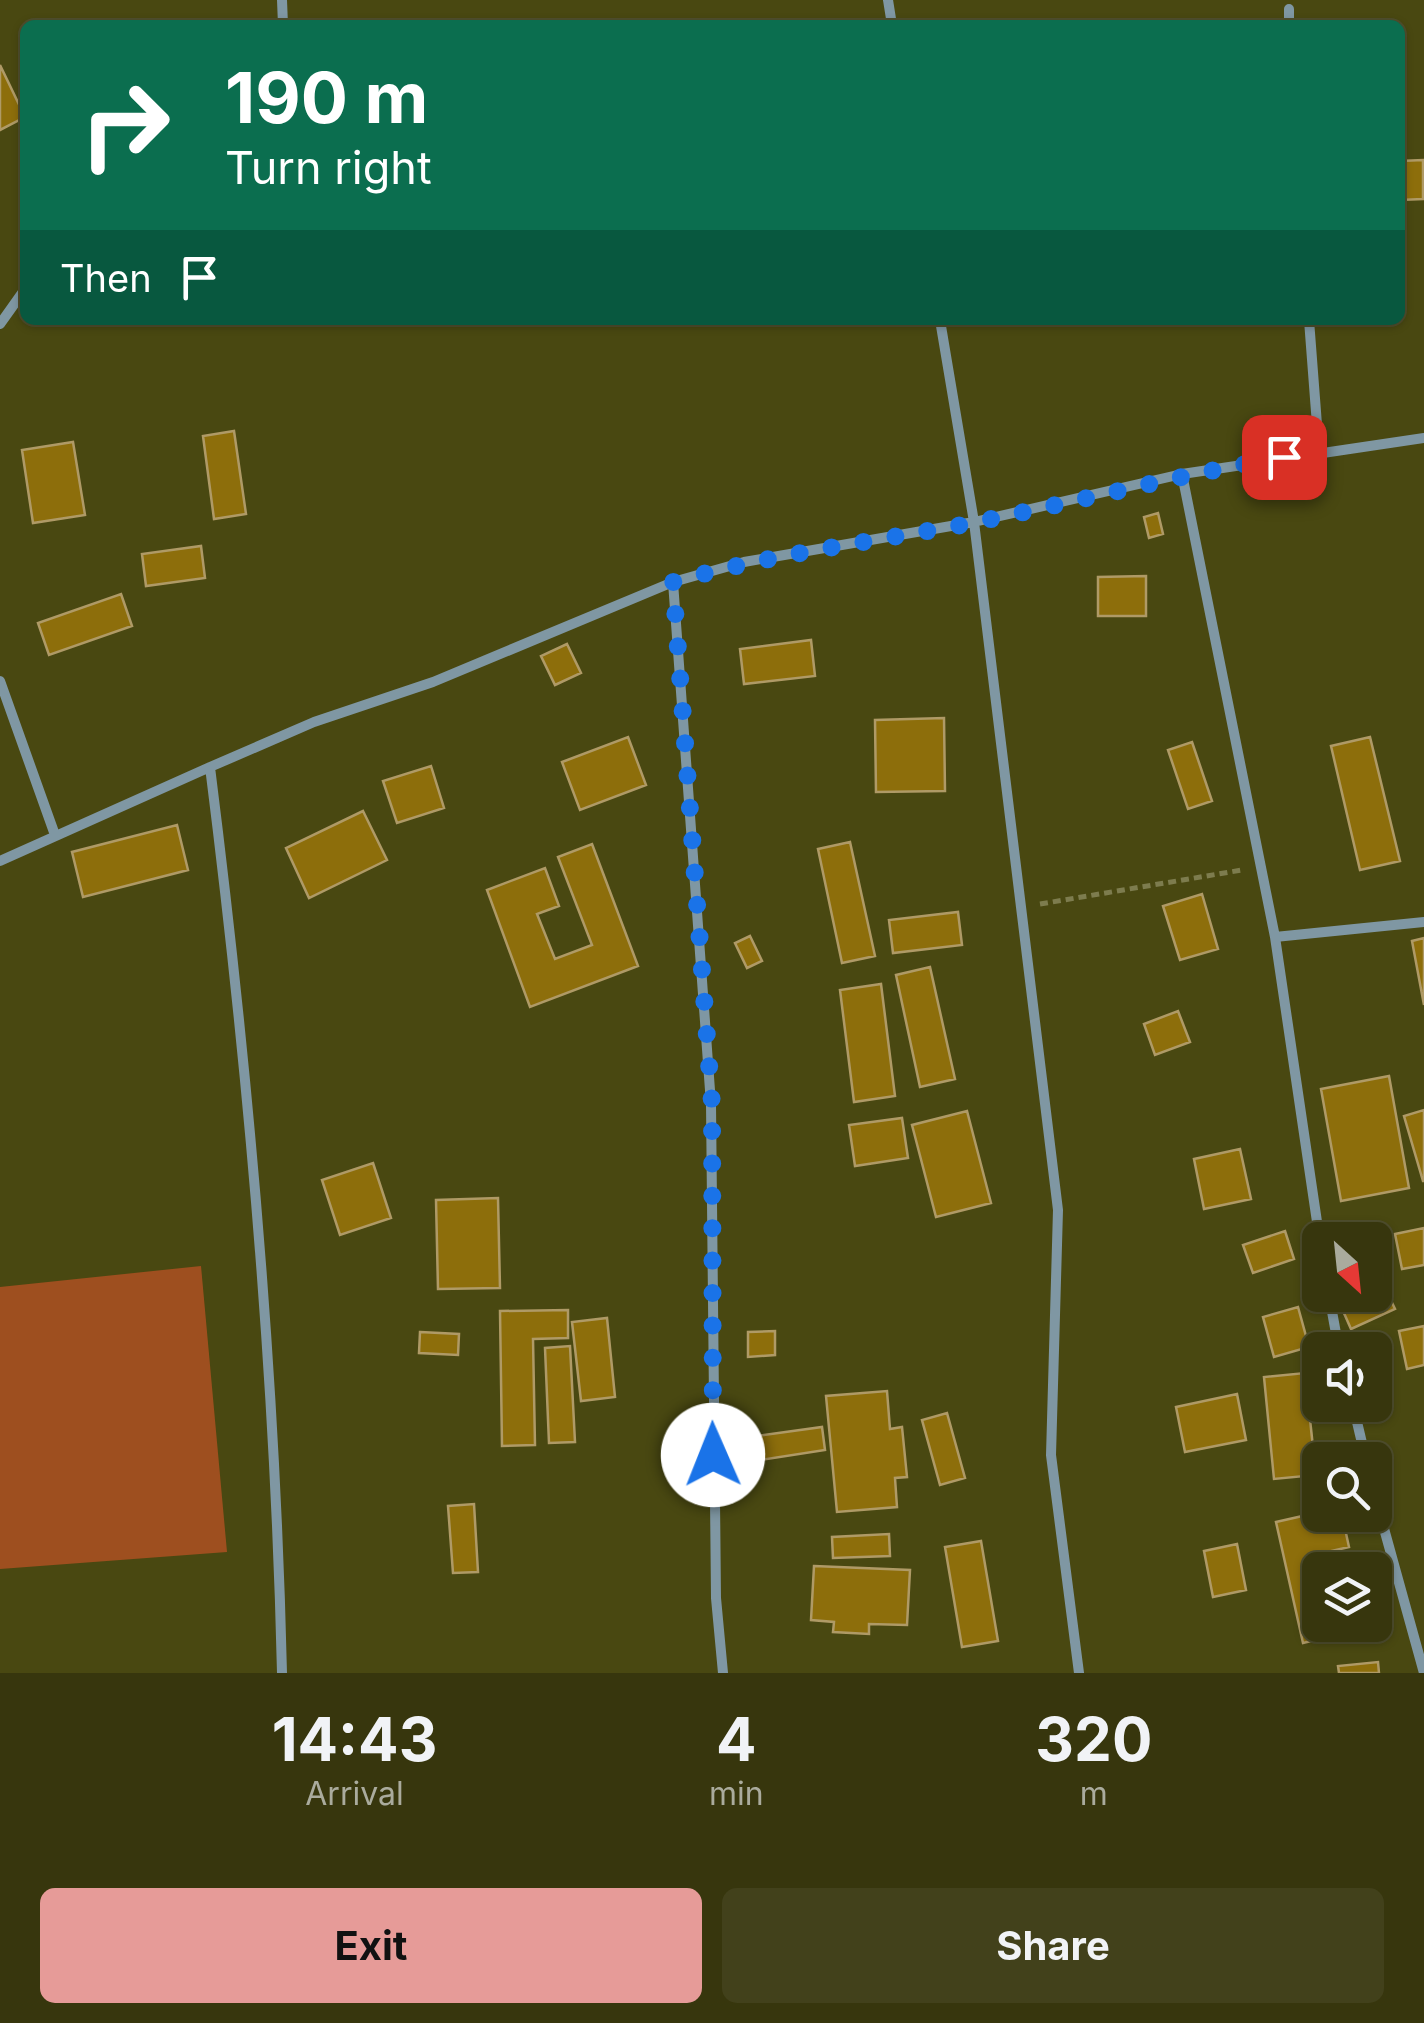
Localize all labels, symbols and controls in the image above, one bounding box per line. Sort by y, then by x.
text: 190 m [225,55,428,140]
icon: right [60,60,190,190]
text: Turn right [225,140,432,195]
icon: arrive [172,250,227,305]
text: Then [60,255,152,301]
pin [1242,415,1327,500]
icon: arrive [1257,430,1312,485]
north arrow [1302,1222,1392,1312]
map controls [1302,1222,1392,1642]
button: sound [1302,1332,1392,1422]
position arrow [661,1403,765,1507]
button: search [1302,1442,1392,1532]
button: layers [1302,1552,1392,1642]
text: 14:43 [272,1703,437,1775]
text: 4 [716,1703,757,1775]
text: 320 [1035,1703,1152,1775]
text: Arrival [305,1774,404,1813]
text: min [709,1774,764,1813]
text: m [1080,1774,1108,1813]
button: Exit [40,1888,702,2003]
button: Share [722,1888,1384,2003]

